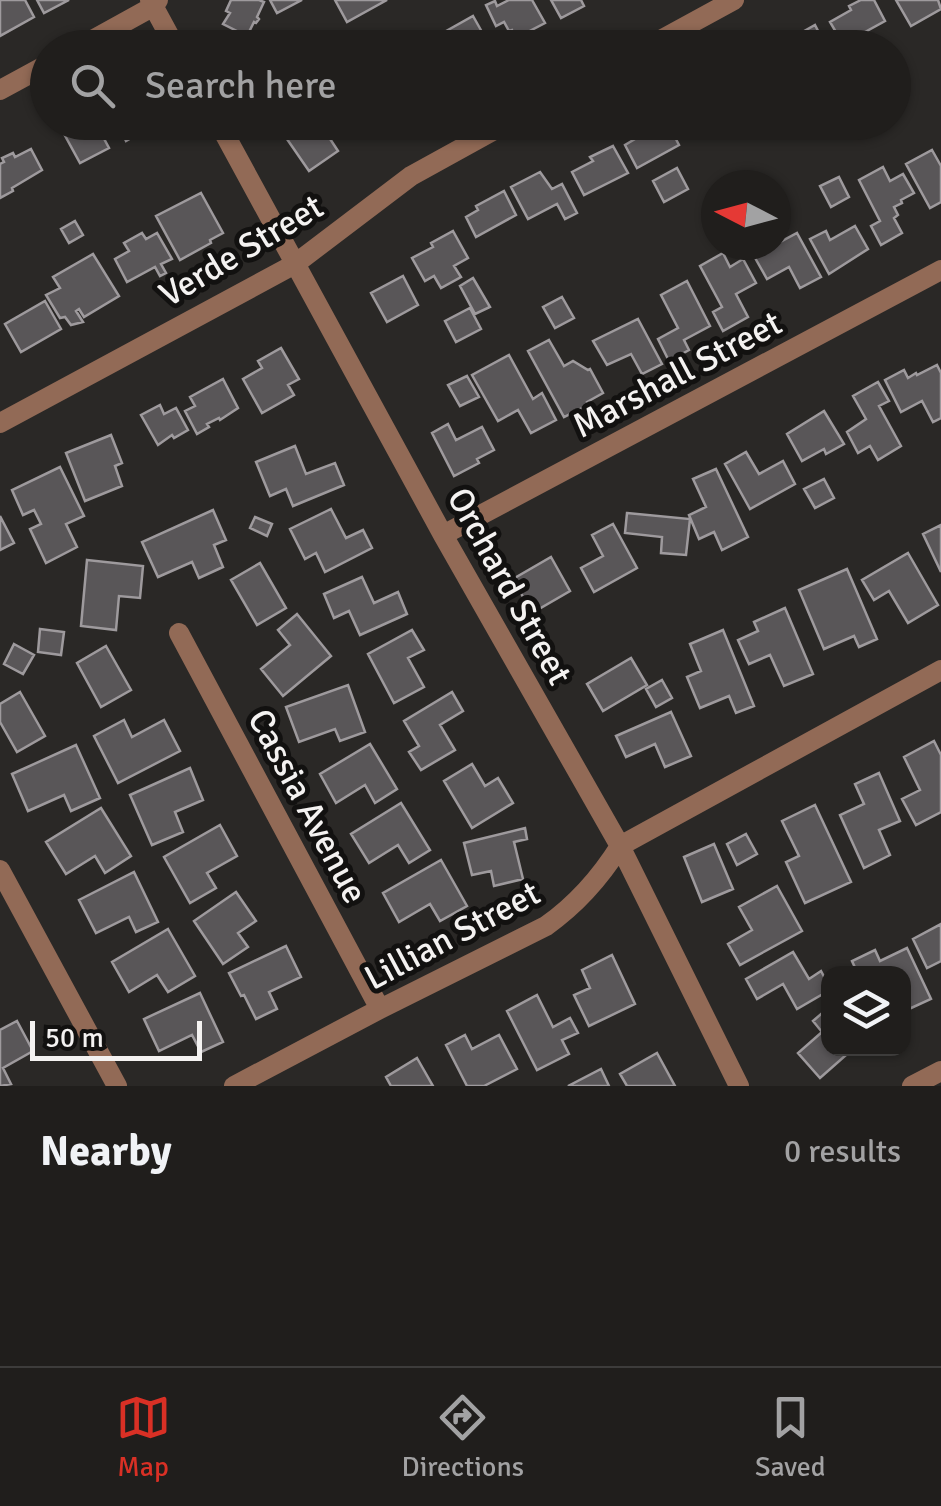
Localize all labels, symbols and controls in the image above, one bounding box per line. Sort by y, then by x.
search box [30,30,911,140]
icon: search [65,58,120,113]
text: Search here [145,62,337,109]
north arrow [701,170,791,260]
street label: Verde Street [152,185,331,316]
street label: Marshall Street [566,301,789,447]
street label: Orchard Street [438,480,581,692]
street label: Cassia Avenue [238,702,377,911]
street label: Lillian Street [357,871,547,1000]
map controls [821,966,911,1056]
button: layers [821,966,911,1056]
scale bar [30,1016,202,1060]
text: 50 m [45,1021,104,1055]
text: Nearby [40,1126,172,1177]
text: 0 results [784,1132,901,1171]
tab: Map [116,1390,171,1484]
tab: Directions [402,1390,524,1484]
tab: Saved [755,1390,825,1484]

